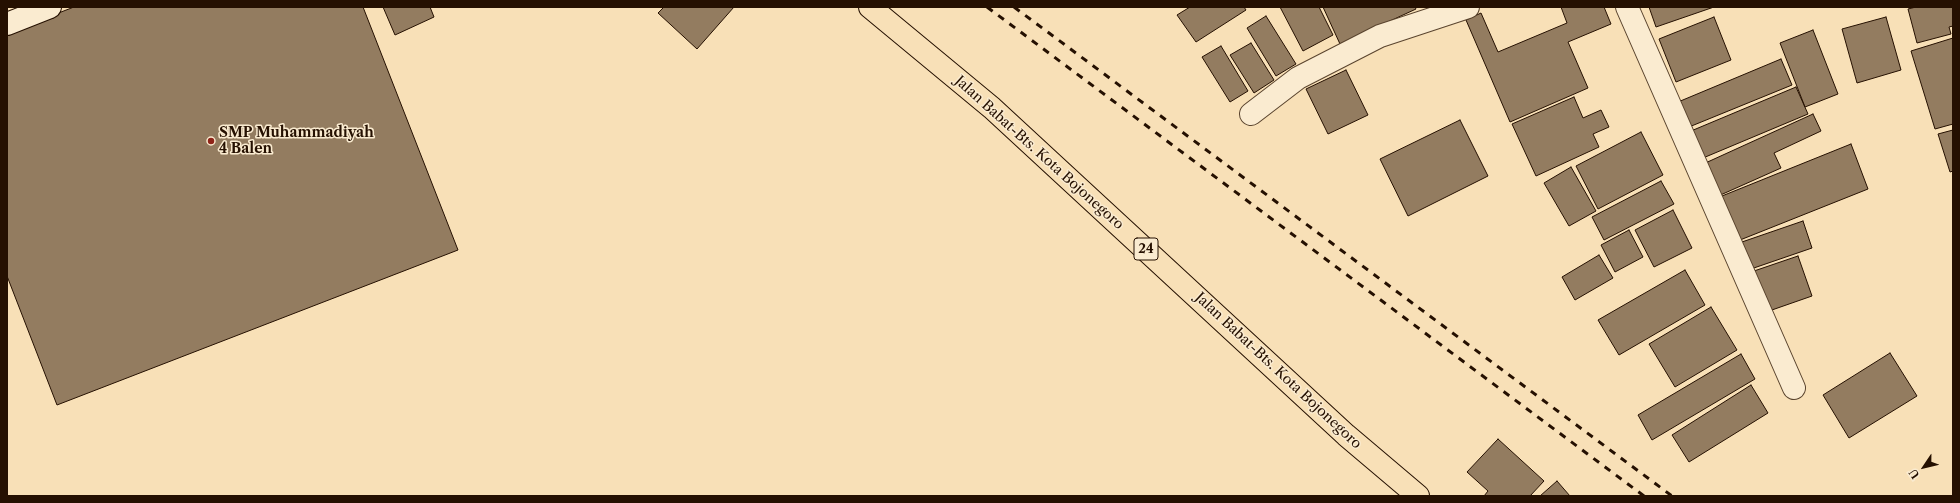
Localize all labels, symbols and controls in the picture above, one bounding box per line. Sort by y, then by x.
street label: Jalan Babat-Bts. Kota Bojonegoro [951,73,1127,233]
place label: SMP Muhammadiyah 4 Balen [219,125,374,158]
marker: SMP Muhammadiyah 4 Balen [206,136,216,146]
road number: 24 [1134,238,1158,260]
street label: Jalan Babat-Bts. Kota Bojonegoro [1191,289,1365,453]
north arrow [1904,447,1944,487]
text: U [1906,466,1922,482]

